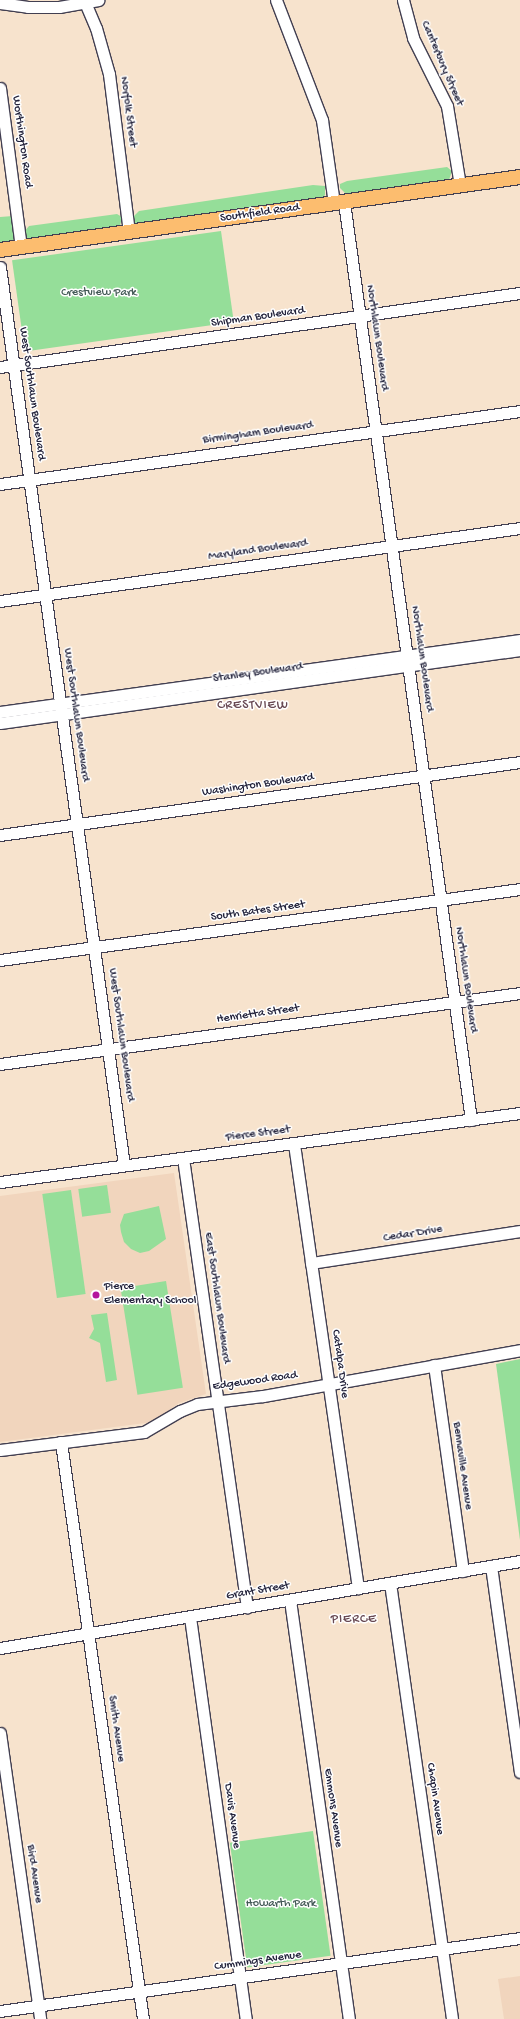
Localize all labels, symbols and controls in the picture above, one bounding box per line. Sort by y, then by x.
street label: Canterbury Street [417,19,465,109]
street label: Norfolk Street [116,76,138,148]
street label: Worthington Road [7,95,35,189]
street label: Southfield Road [219,201,301,227]
street label: Northlawn Boulevard [361,284,391,392]
park label: Crestview Park [61,287,137,301]
street label: Shipman Boulevard [210,304,306,332]
street label: West Southlawn Boulevard [15,326,47,462]
street label: Birmingham Boulevard [202,419,314,449]
street label: Maryland Boulevard [207,537,309,565]
street label: Northlawn Boulevard [406,605,436,713]
street label: West Southlawn Boulevard [59,647,91,783]
street label: Stanley Boulevard [212,661,304,687]
district label: CRESTVIEW [217,698,289,714]
street label: Washington Boulevard [201,771,315,801]
street label: South Bates Street [210,898,306,926]
street label: Northlawn Boulevard [450,926,480,1034]
street label: West Southlawn Boulevard [104,967,136,1103]
street label: Henrietta Street [216,1002,300,1028]
street label: Pierce Street [225,1124,291,1146]
street label: Cedar Drive [382,1223,444,1247]
street label: East Southlawn Boulevard [200,1232,232,1364]
place label: Pierce Elementary School [104,1281,196,1309]
marker: Pierce Elementary School [91,1290,101,1300]
street label: Catalpa Drive [327,1329,351,1399]
street label: Edgewood Road [212,1369,298,1395]
street label: Bennaville Avenue [448,1421,474,1511]
street label: Grant Street [225,1579,291,1605]
district label: PIERCE [331,1612,377,1628]
street label: Smith Avenue [103,1695,127,1763]
street label: Chapin Avenue [422,1762,446,1836]
street label: Emmons Avenue [319,1767,345,1849]
street label: Davis Avenue [219,1782,243,1850]
street label: Bird Avenue [22,1844,44,1904]
park label: Howarth Park [246,1898,316,1912]
street label: Cummings Avenue [214,1949,302,1975]

